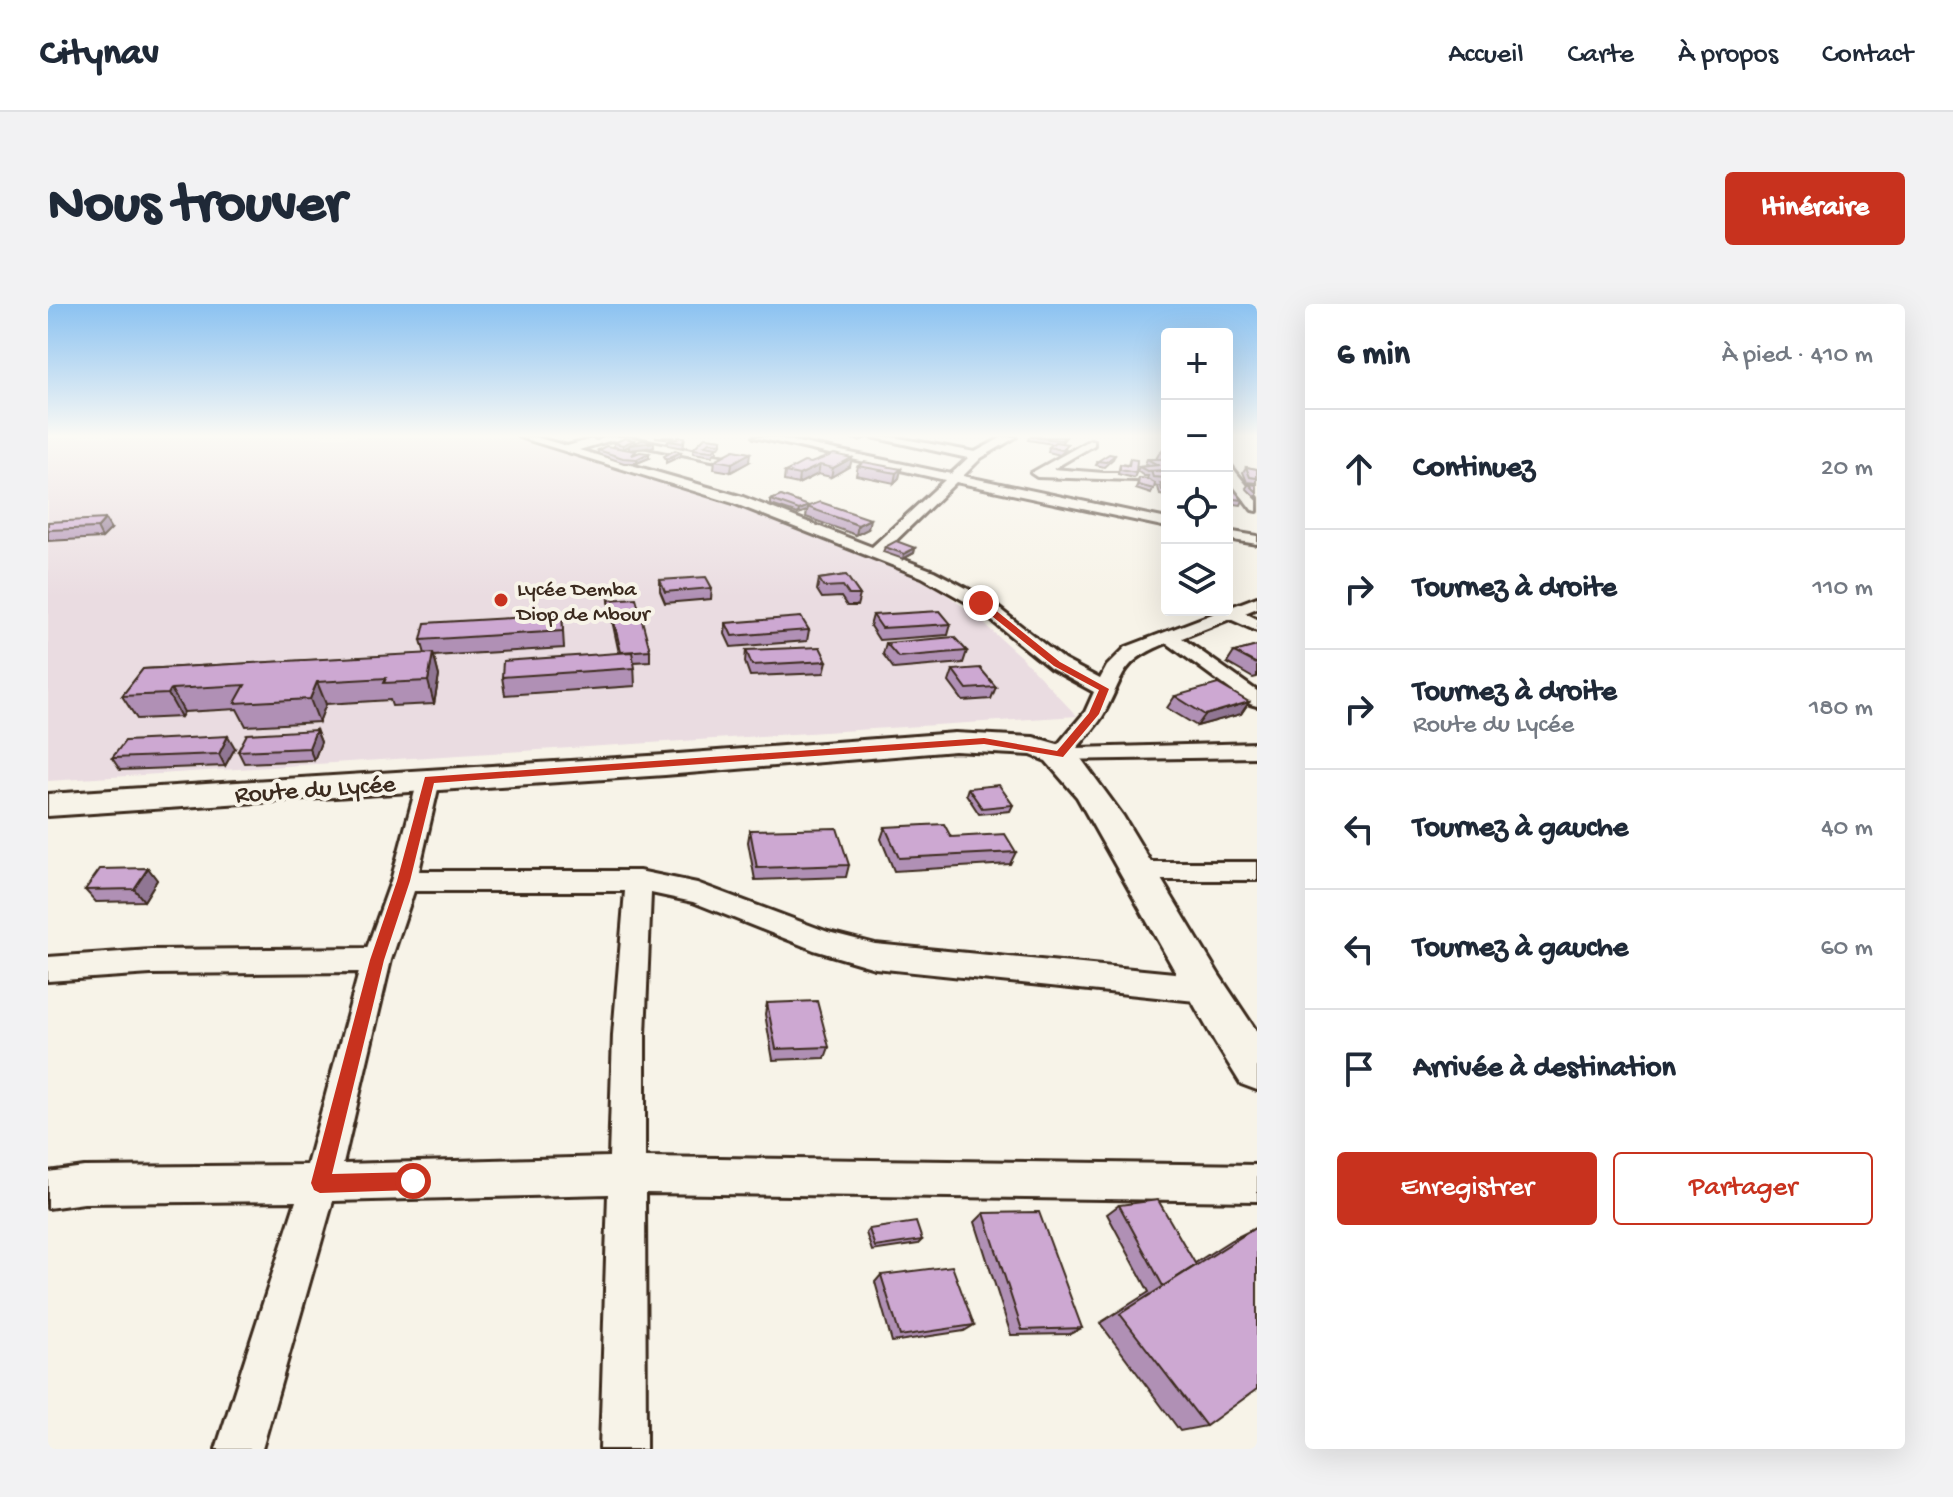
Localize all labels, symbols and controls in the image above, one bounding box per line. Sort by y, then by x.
text: Citynav [40,33,159,77]
text: Accueil [1448,39,1524,72]
text: Carte [1568,39,1634,72]
text: À propos [1678,39,1778,72]
text: Contact [1822,39,1913,72]
button: Itinéraire [1725,172,1905,245]
text: Nous trouver [48,175,345,241]
map controls [1161,328,1233,616]
button: + [1161,328,1233,400]
text: 6 min [1337,336,1410,376]
text: À pied · 410 m [1722,341,1873,372]
button: − [1161,400,1233,472]
icon: ahead [1337,447,1381,491]
text: Continuez [1413,452,1535,487]
text: 20 m [1821,454,1873,485]
button: locate [1161,472,1233,544]
button: layers [1161,544,1233,616]
icon: right [1337,567,1381,611]
text: Tournez à droite [1413,572,1617,607]
text: 110 m [1813,574,1873,605]
place label: Lycée Demba Diop de Mbour [515,578,652,629]
route end [963,585,999,621]
marker: Lycée Demba Diop de Mbour [492,591,510,609]
text: Tournez à droite [1413,676,1617,711]
icon: right [1337,687,1381,731]
text: 180 m [1809,694,1873,725]
text: Route du Lycée [1413,711,1574,742]
street label: Route du Lycée [234,770,397,813]
icon: left [1337,807,1381,851]
text: Tournez à gauche [1413,812,1628,847]
text: 40 m [1821,814,1873,845]
icon: left [1337,927,1381,971]
text: Tournez à gauche [1413,932,1628,967]
text: 60 m [1820,934,1873,965]
icon: arrive [1337,1047,1381,1091]
text: Arrivée à destination [1413,1052,1676,1087]
button: Enregistrer [1337,1152,1597,1225]
button: Partager [1613,1152,1873,1225]
route start [395,1163,431,1199]

